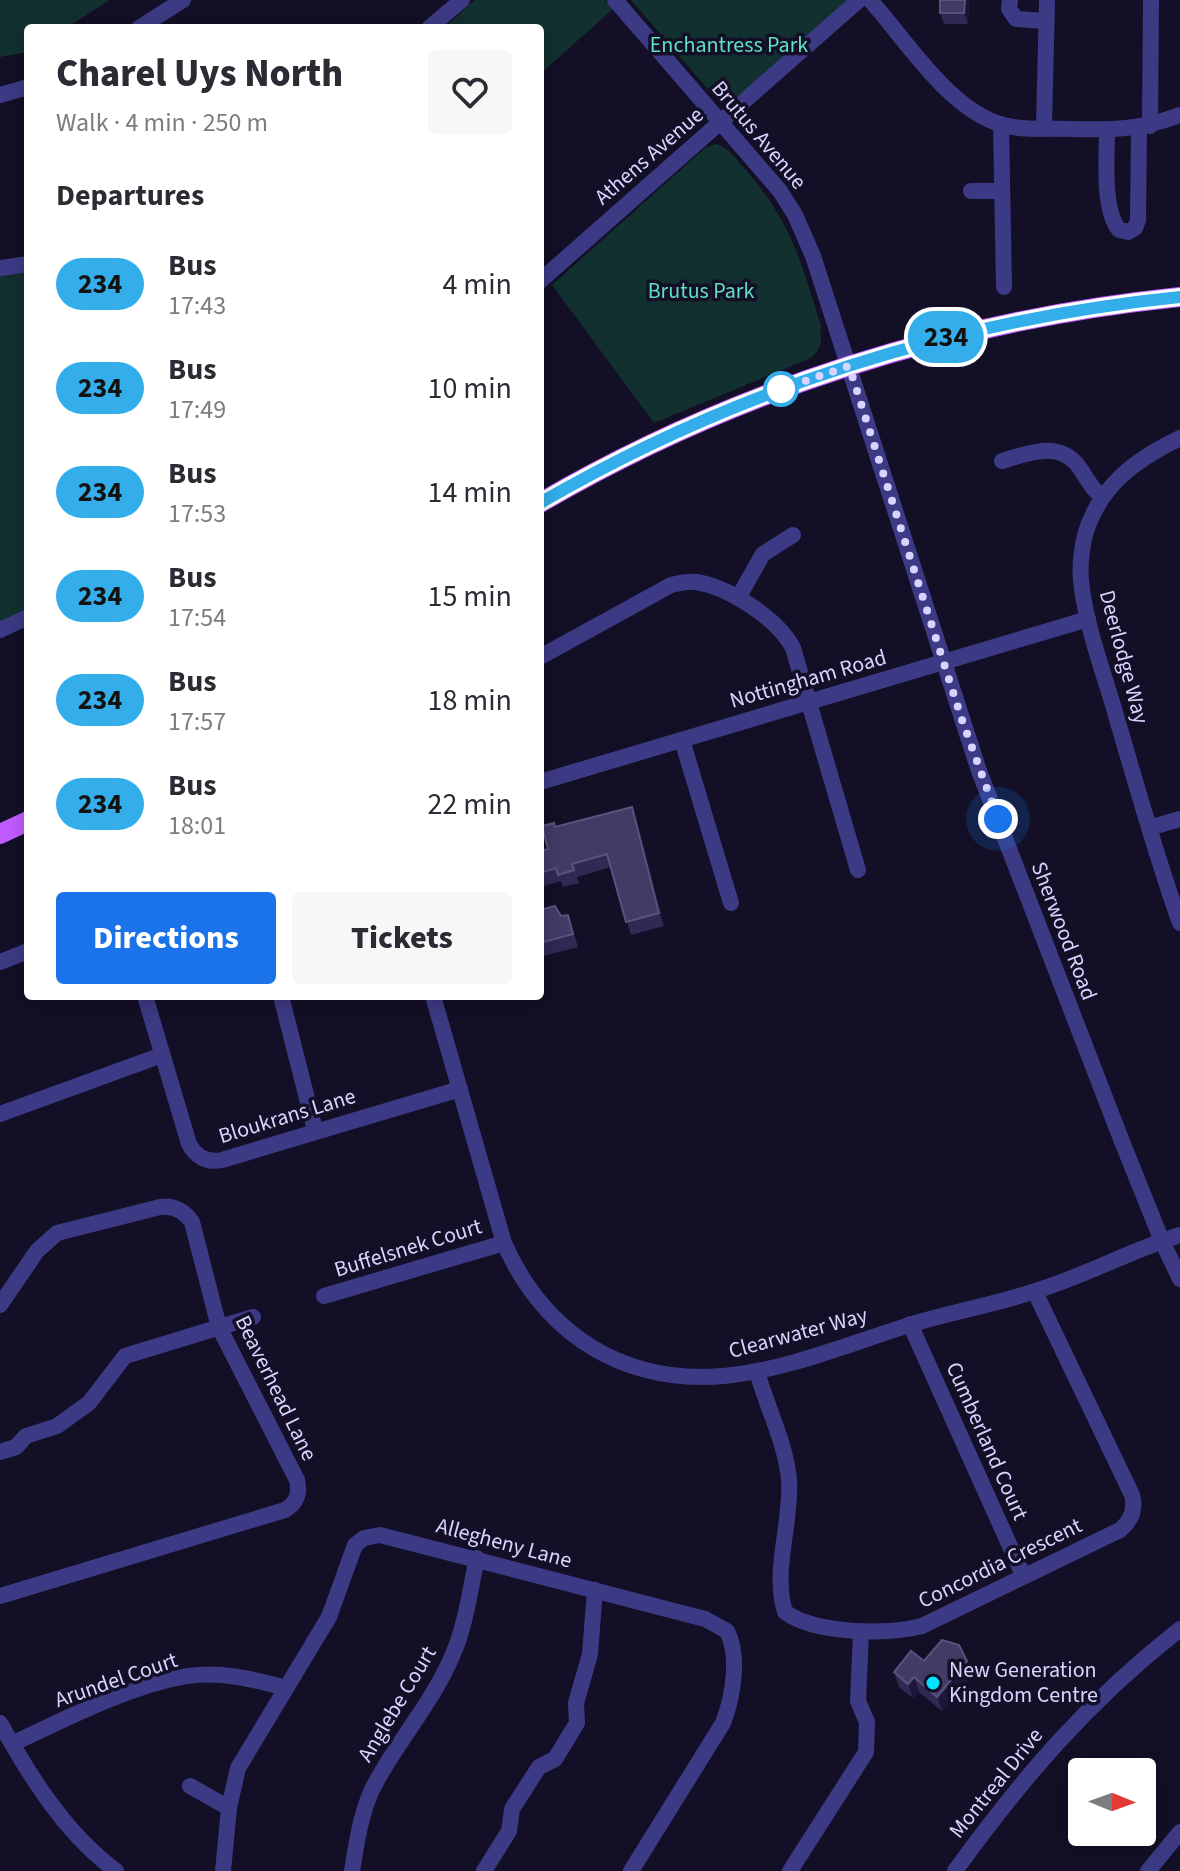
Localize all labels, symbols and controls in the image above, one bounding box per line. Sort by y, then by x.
park label: Enchantress Park [650,29,808,61]
text: Charel Uys North [56,47,343,101]
button: heart [428,50,512,134]
street label: Brutus Avenue [704,74,814,196]
street label: Athens Avenue [587,99,711,212]
text: Walk · 4 min · 250 m [56,104,268,141]
text: Departures [56,174,204,217]
text: Bus [168,244,216,287]
text: 4 min [442,263,512,306]
text: 234 [78,264,122,304]
park label: Brutus Park [648,275,754,307]
text: 17:43 [168,287,226,324]
line badge: 234 [900,311,992,363]
text: 234 [924,317,968,357]
text: Bus [168,348,216,391]
text: 10 min [428,367,512,410]
text: 234 [78,368,122,408]
unlabelled marker [764,372,798,406]
text: 17:49 [168,391,226,428]
text: Bus [168,452,216,495]
text: 14 min [428,471,512,514]
text: 234 [78,472,122,512]
text: 17:53 [168,495,226,532]
text: Bus [168,556,216,599]
text: 15 min [428,575,512,618]
text: 234 [78,576,122,616]
street label: Deerlodge Way [1091,587,1157,728]
text: 17:54 [168,599,226,636]
street label: Nottingham Road [726,641,890,717]
text: Bus [168,660,216,703]
text: 18 min [428,679,512,722]
text: 234 [78,680,122,720]
text: 17:57 [168,703,226,740]
text: Bus [168,764,216,807]
text: 22 min [428,783,512,826]
text: 234 [78,784,122,824]
your location [978,799,1018,839]
text: 18:01 [168,807,226,844]
street label: Sherwood Road [1023,857,1105,1005]
button: Directions [56,892,276,984]
button: Tickets [292,892,512,984]
street label: Bloukrans Lane [214,1080,360,1152]
street label: Buffelsnek Court [330,1210,486,1286]
street label: Clearwater Way [725,1299,872,1367]
street label: Beaverhead Lane [227,1310,325,1466]
street label: Cumberland Court [938,1357,1036,1526]
street label: Concordia Crescent [913,1509,1088,1617]
street label: Allegheny Lane [433,1510,575,1576]
street label: Anglebe Court [350,1639,445,1768]
street label: Arundel Court [50,1644,182,1716]
place label: New Generation Kingdom Centre [949,1654,1098,1711]
marker: New Generation Kingdom Centre [924,1674,942,1692]
street label: Montreal Drive [941,1721,1051,1845]
north arrow [1068,1758,1156,1846]
map controls [1068,1758,1156,1846]

